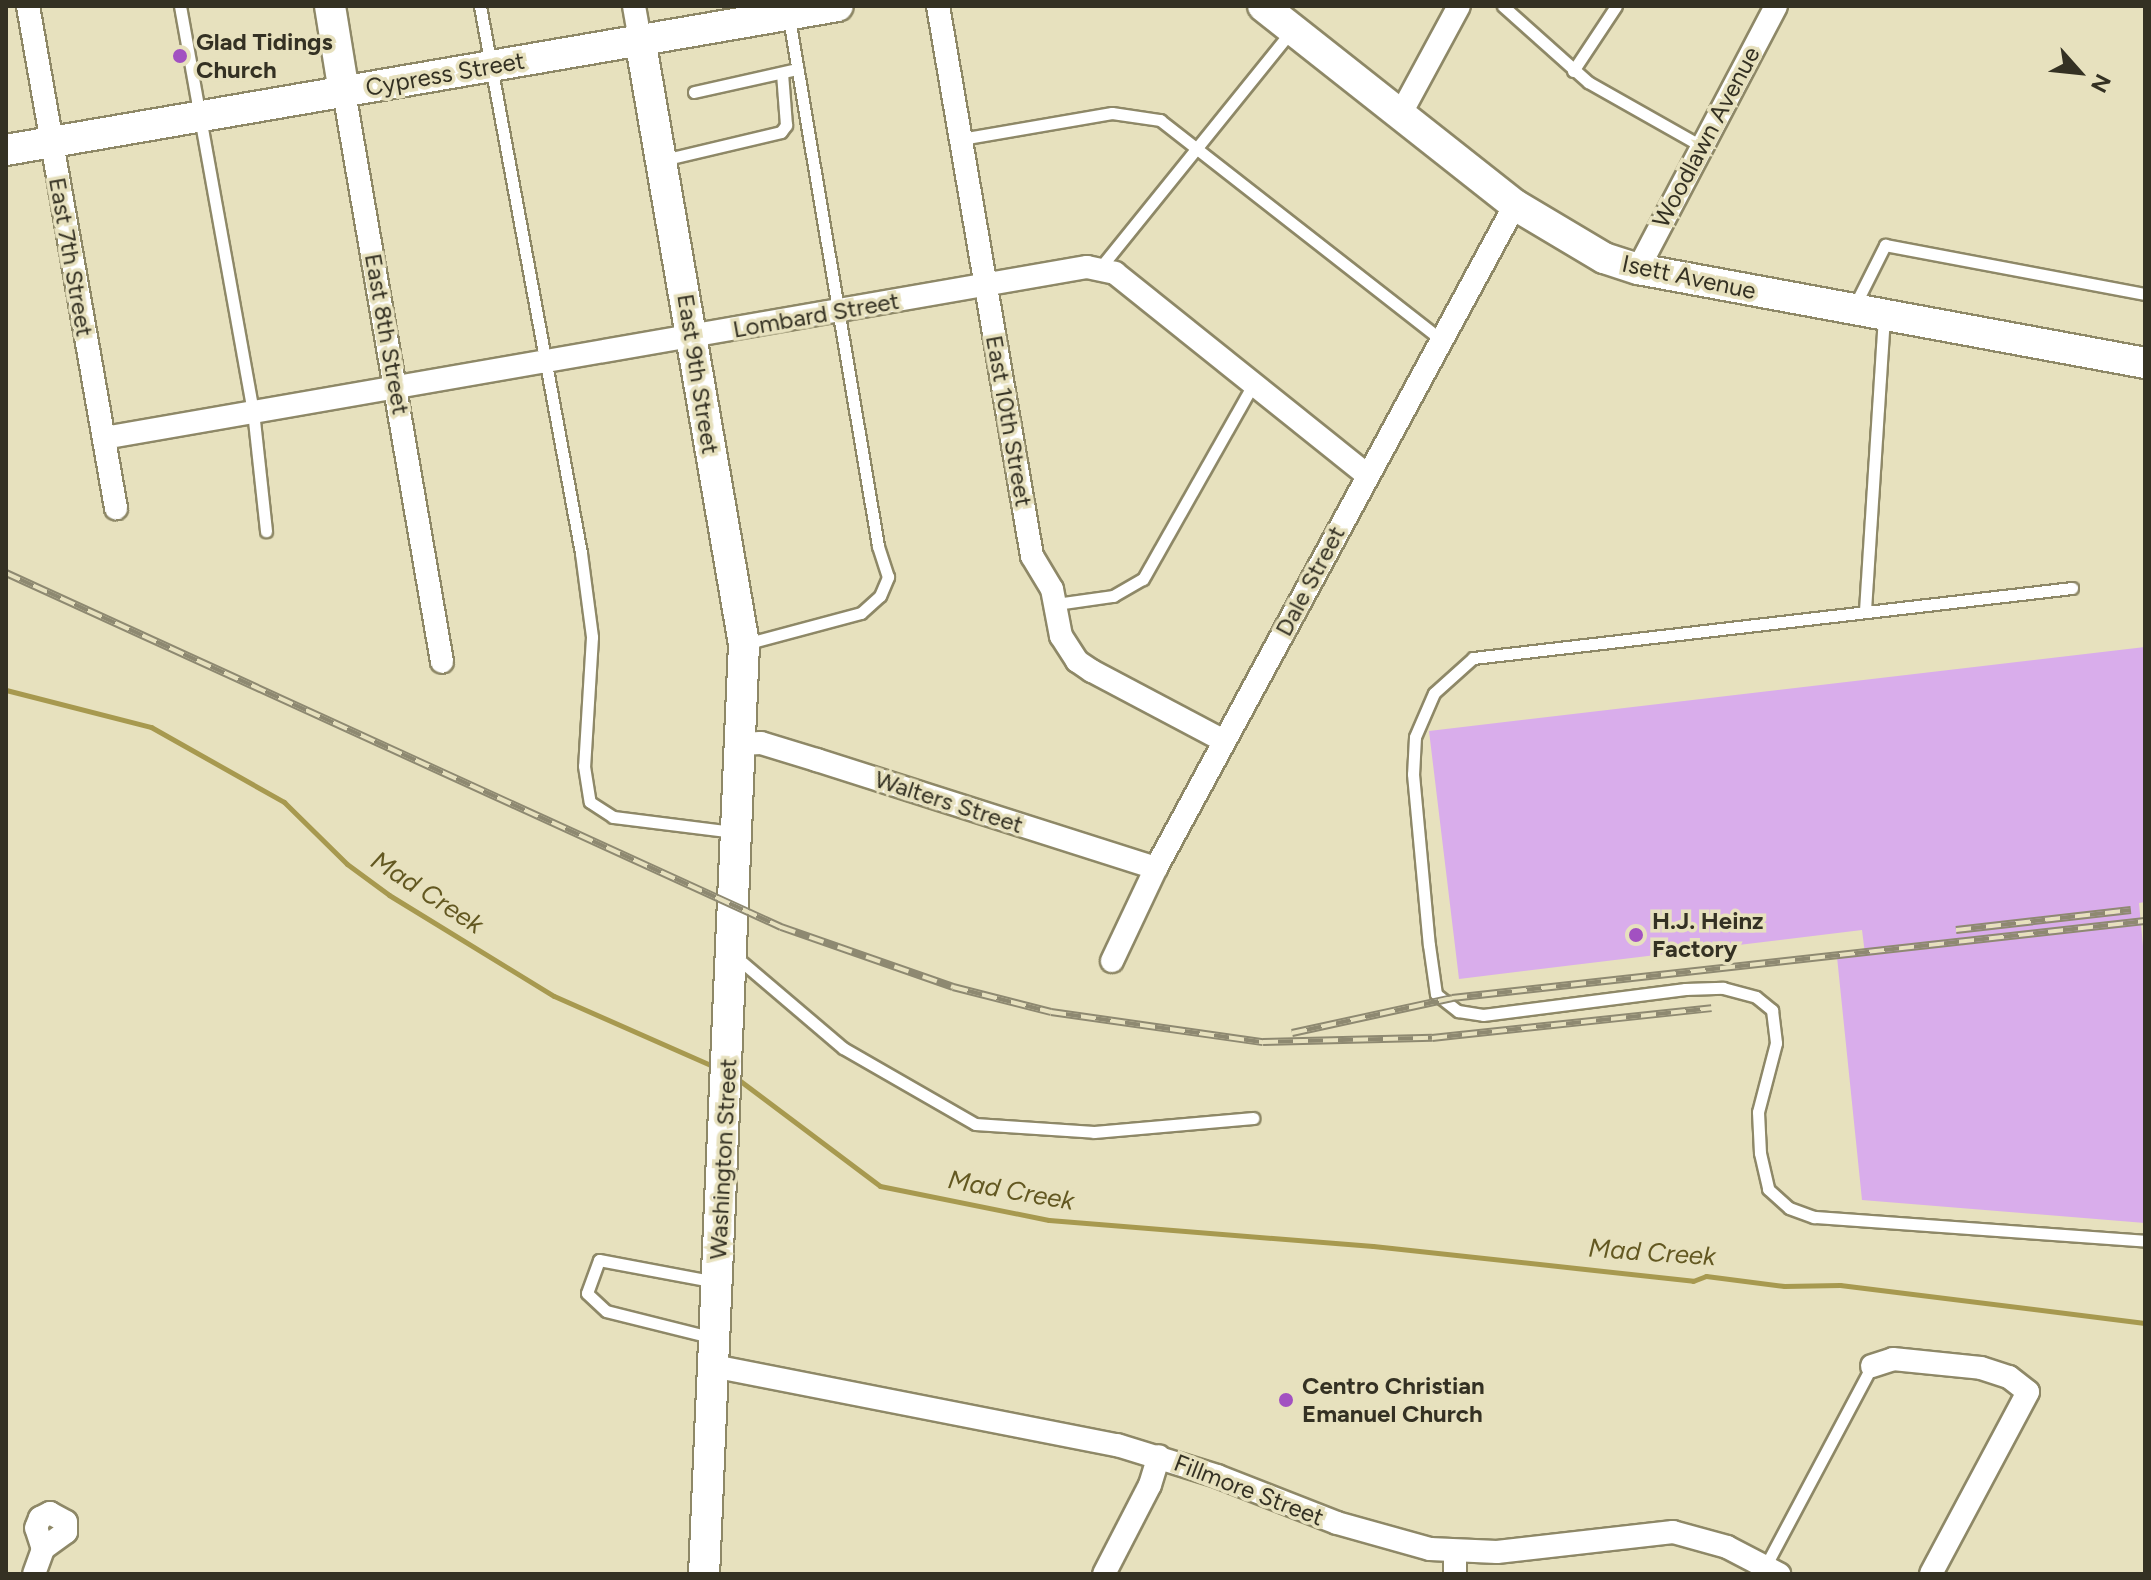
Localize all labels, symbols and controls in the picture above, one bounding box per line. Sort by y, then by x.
place label: Glad Tidings Church [196,28,333,84]
north arrow [2039,32,2119,112]
street label: Woodlawn Avenue [1646,42,1766,232]
street label: Cypress Street [363,46,527,102]
marker: Glad Tidings Church [171,47,189,65]
text: N [2085,69,2117,97]
street label: East 7th Street [43,175,99,339]
street label: Isett Avenue [1619,249,1759,305]
street label: East 8th Street [359,251,415,417]
street label: Lombard Street [731,286,901,344]
street label: East 9th Street [671,292,725,456]
street label: East 10th Street [980,333,1038,509]
street label: Dale Street [1269,521,1351,641]
street label: Walters Street [871,764,1027,840]
water label: Mad Creek [365,845,489,941]
place label: H.J. Heinz Factory [1652,907,1764,963]
marker: H.J. Heinz Factory [1627,926,1645,944]
street label: Washington Street [703,1058,743,1260]
water label: Mad Creek [945,1165,1077,1217]
water label: Mad Creek [1587,1233,1717,1273]
place label: Centro Christian Emanuel Church [1302,1372,1485,1428]
marker: Centro Christian Emanuel Church [1277,1391,1295,1409]
street label: Fillmore Street [1170,1448,1328,1532]

